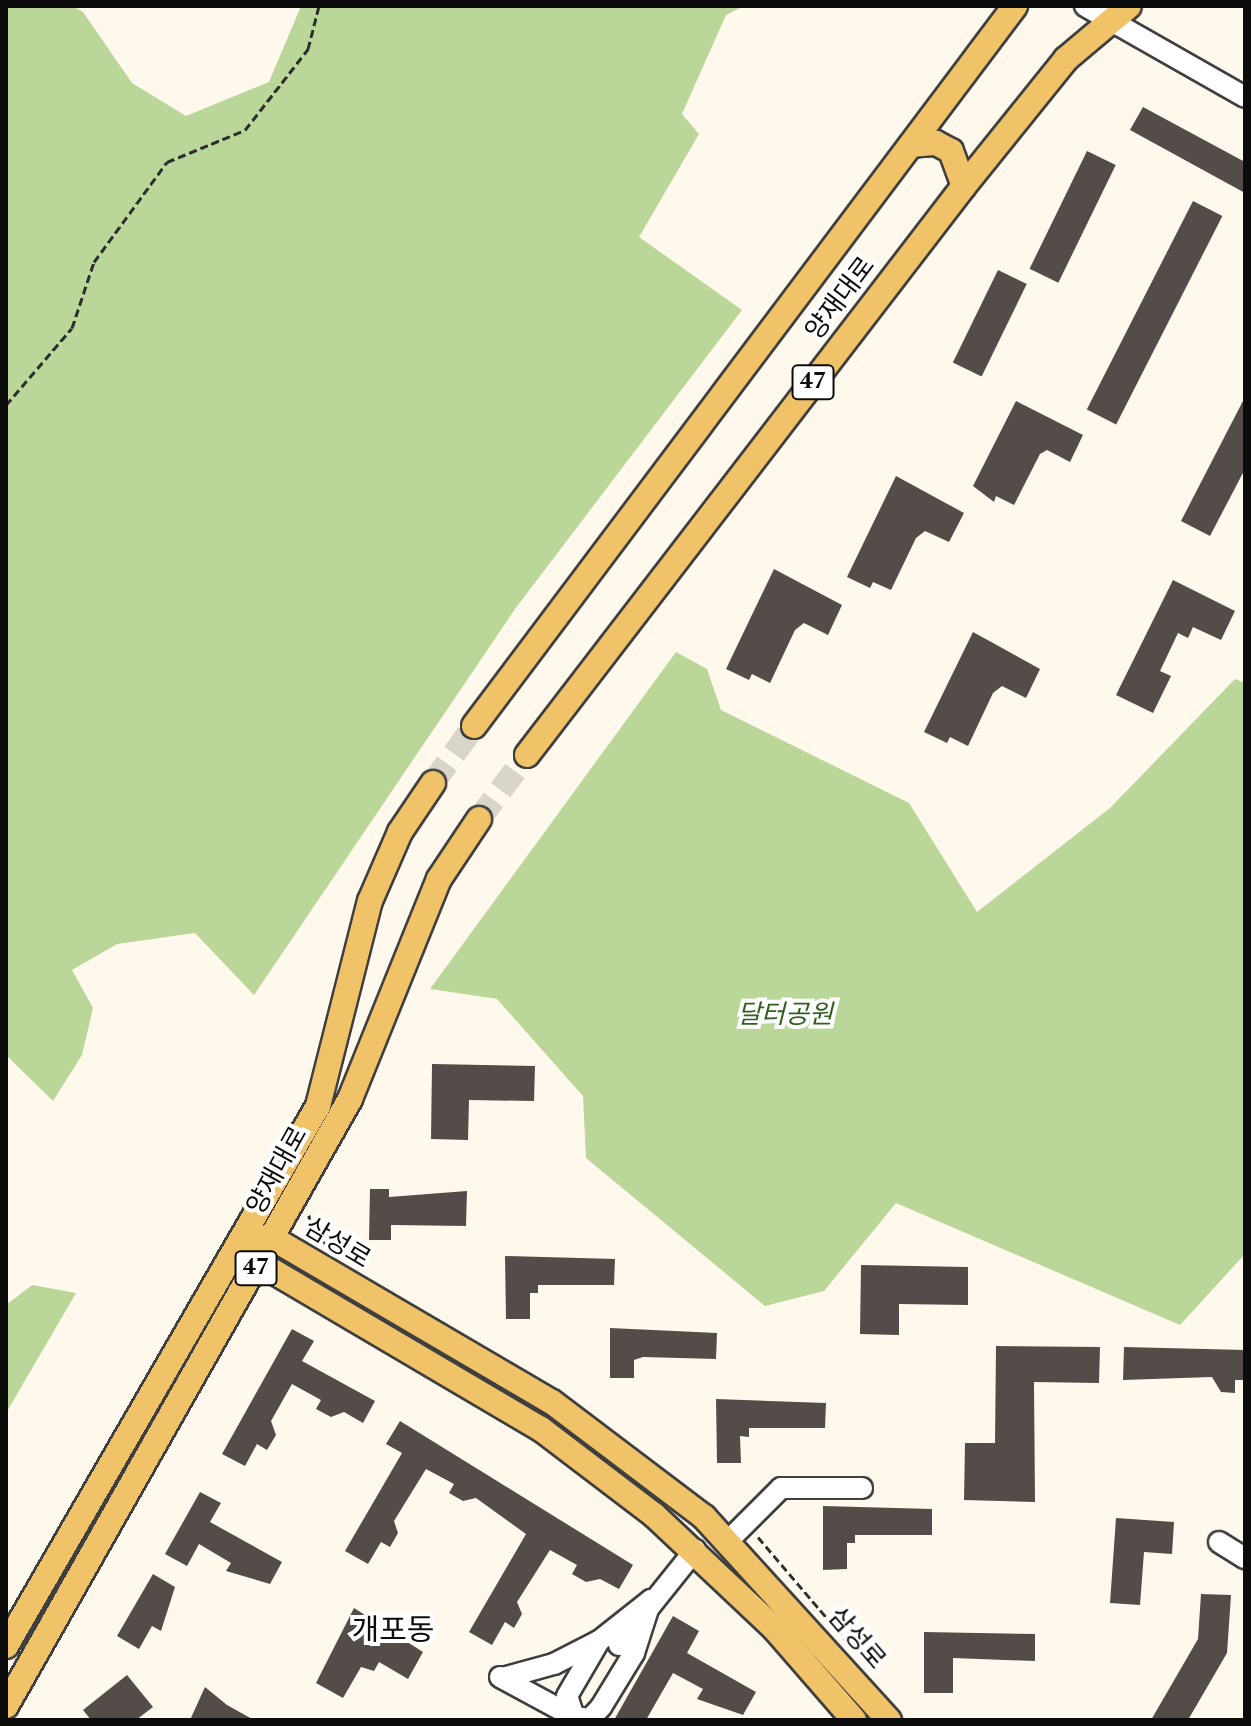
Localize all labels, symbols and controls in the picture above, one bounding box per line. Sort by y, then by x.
street label: 양재대로 [800,251,882,347]
road number: 47 [791,362,835,402]
park label: 달터공원 [737,1000,833,1032]
street label: 양재대로 [241,1122,315,1220]
street label: 삼성로 [298,1212,376,1276]
road number: 47 [234,1248,278,1288]
street label: 삼성로 [821,1602,891,1676]
district label: 개포동 [352,1613,434,1649]

